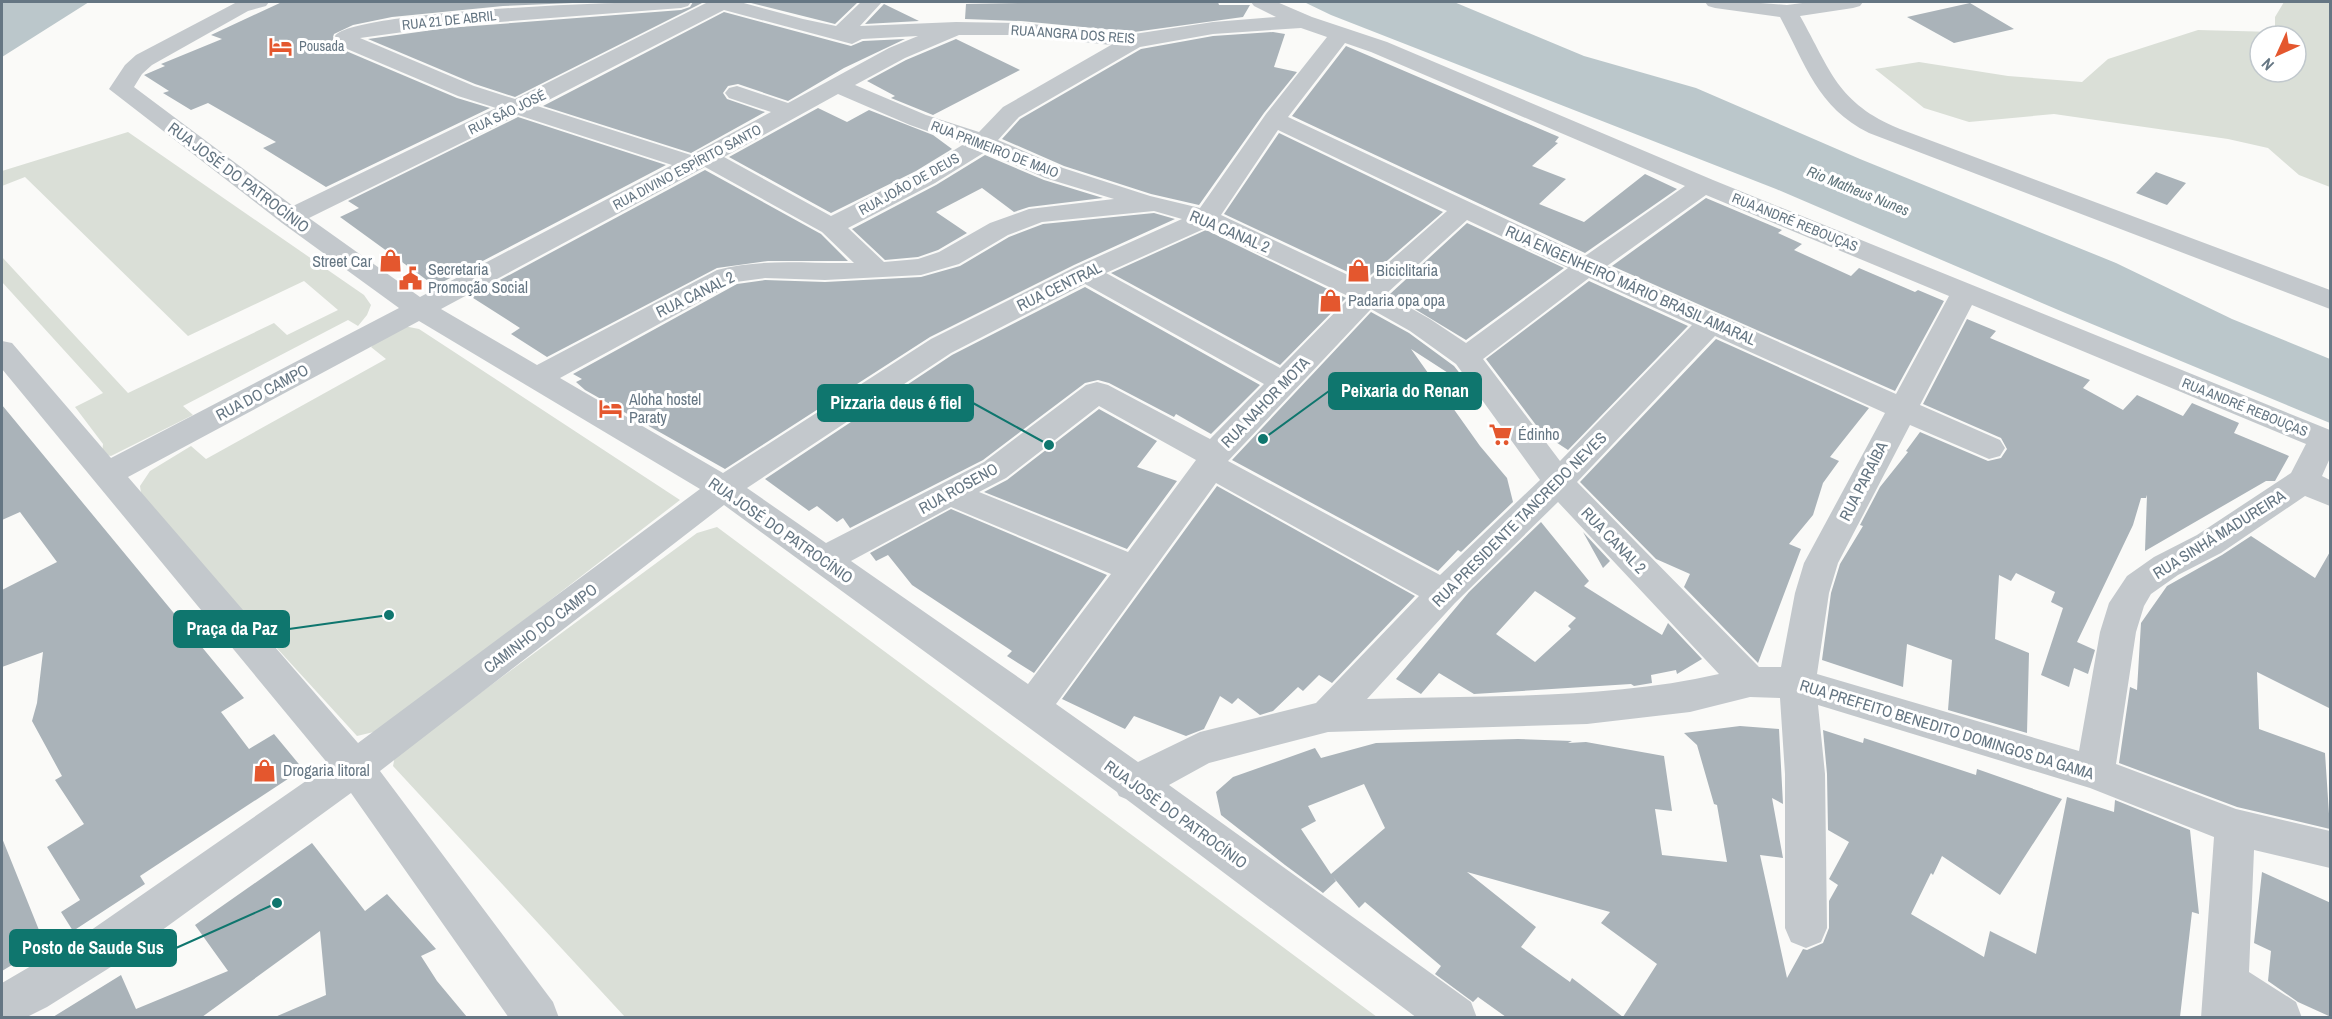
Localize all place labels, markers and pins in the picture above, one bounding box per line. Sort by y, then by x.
hotel icon: Pousada [268,33,294,59]
place label: Pousada [299,37,345,55]
shop icon: Street Car [377,248,403,274]
place label: Street Car [312,250,373,272]
shop icon: Biciclitaria [1345,257,1371,283]
place label: Secretaria Promoção Social [428,258,528,298]
place label: Biciclitaria [1376,259,1439,281]
public building icon: Secretaria Promoção Social [397,265,423,291]
shop icon: Padaria opa opa [1317,287,1343,313]
place label: Padaria opa opa [1348,289,1446,311]
callout: Peixaria do Renan [1329,373,1481,409]
callout: Pizzaria deus é fiel [818,385,973,421]
place label: Aloha hostel Paraty [628,388,701,428]
hotel icon: Aloha hostel Paraty [598,395,624,421]
supermarket icon: Édinho [1487,421,1513,447]
place label: Édinho [1518,423,1560,445]
callout: Praça da Paz [174,611,289,647]
shop icon: Drogaria litoral [252,757,278,783]
place label: Drogaria litoral [283,759,370,781]
callout: Posto de Saude Sus [10,930,176,966]

